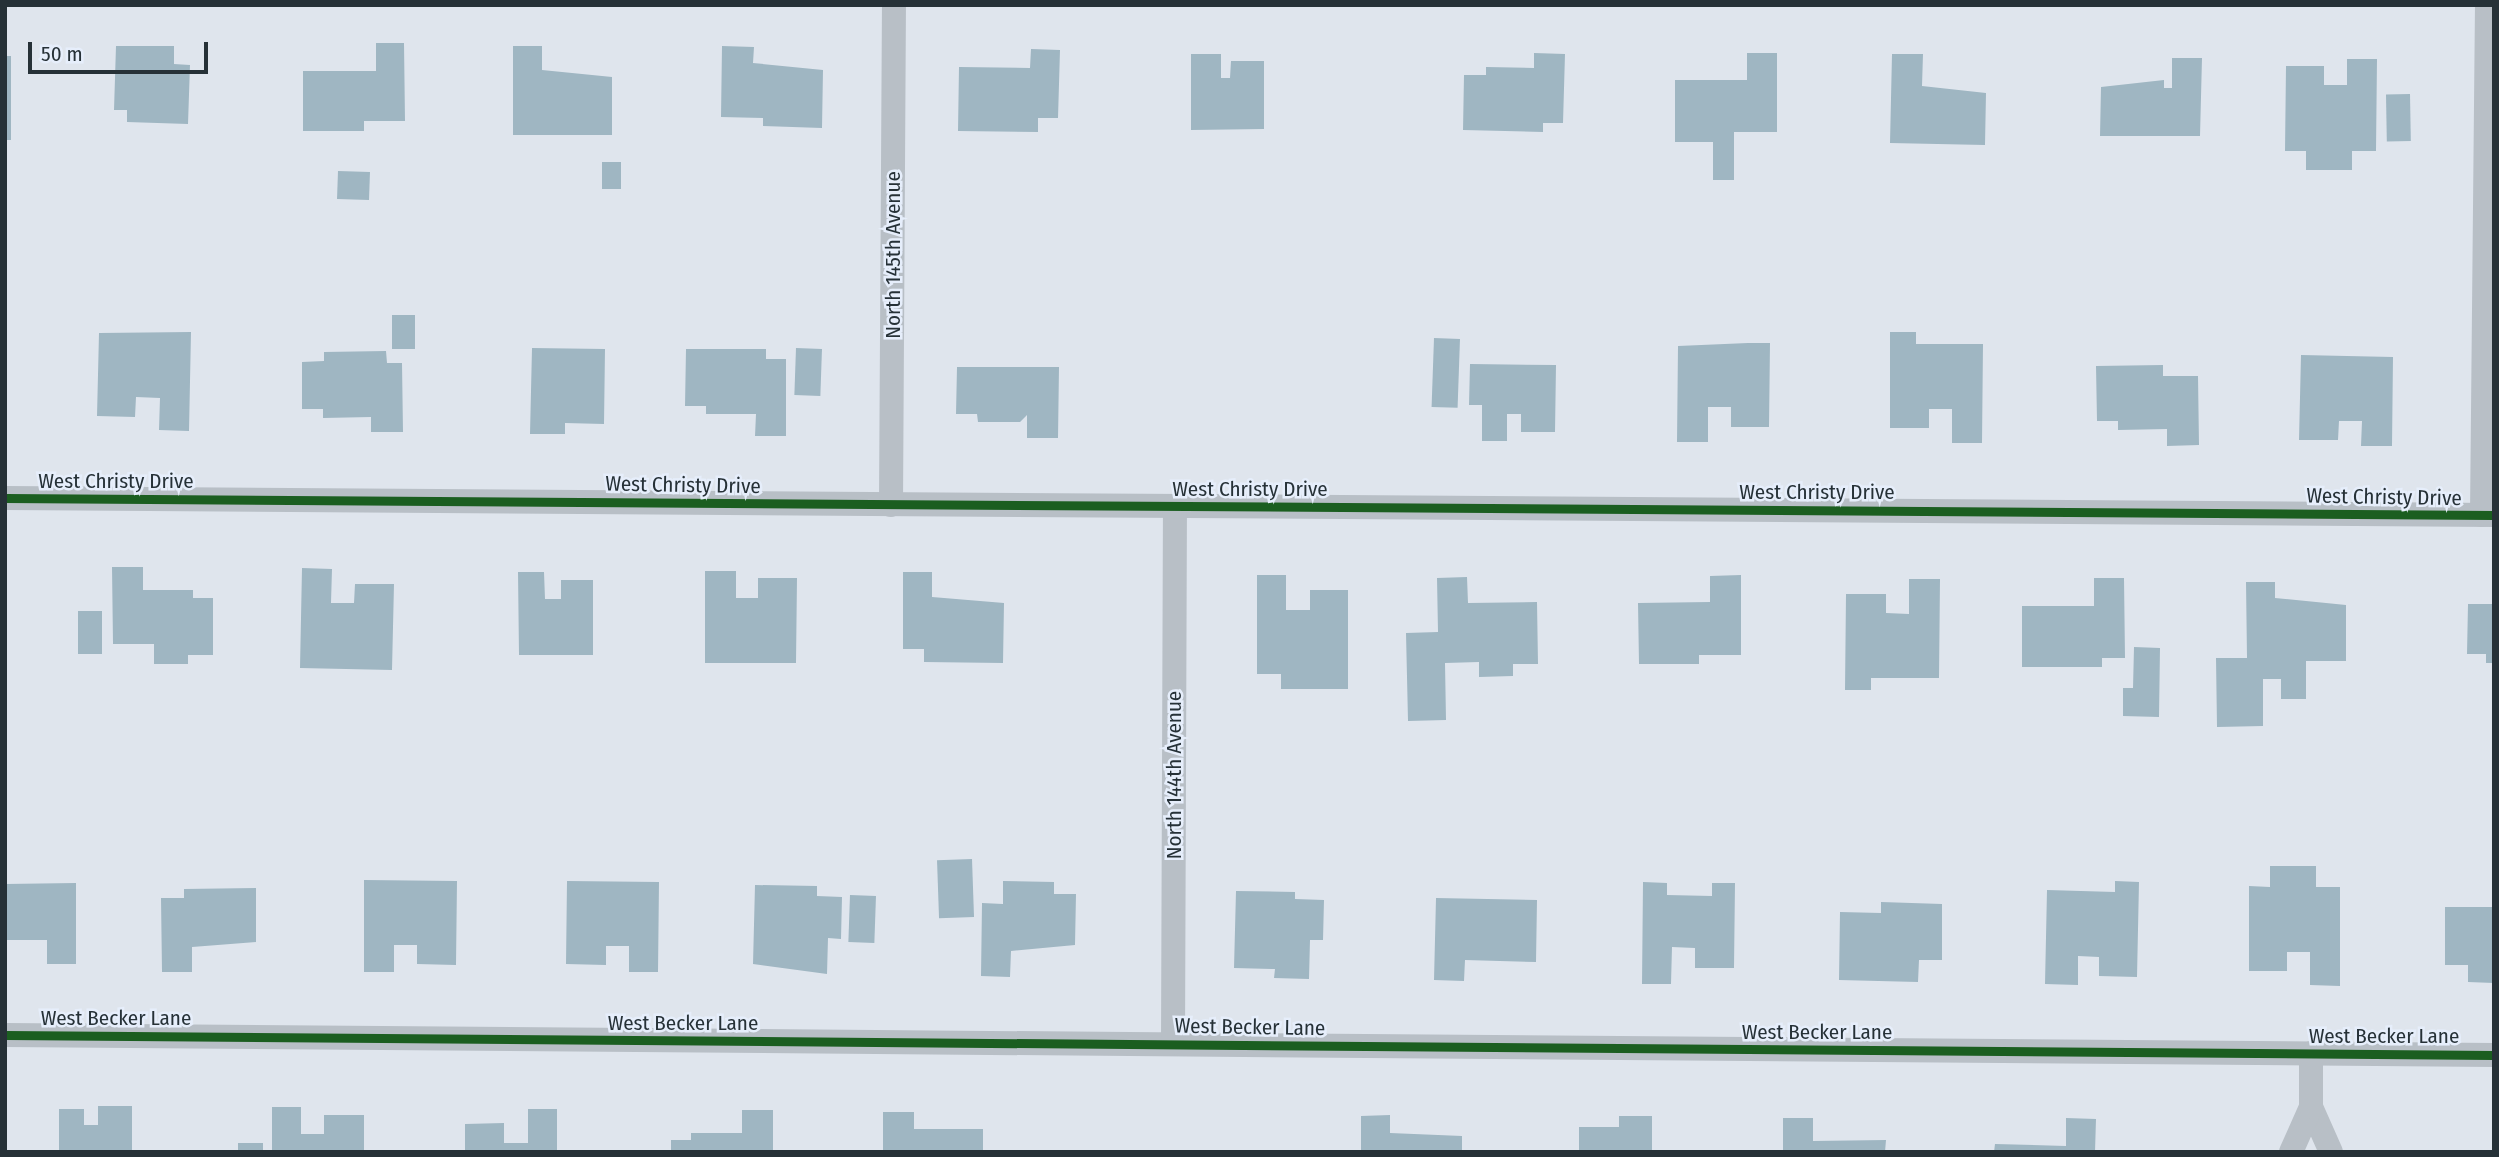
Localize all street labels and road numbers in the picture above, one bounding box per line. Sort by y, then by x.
street label: North 145th Avenue [880,171,906,339]
street label: West Christy Drive [38,468,194,494]
street label: West Christy Drive [605,471,761,499]
street label: West Christy Drive [1172,476,1328,502]
street label: West Christy Drive [1739,479,1895,505]
street label: West Christy Drive [2306,483,2462,511]
street label: North 144th Avenue [1161,691,1187,859]
street label: West Becker Lane [41,1005,191,1031]
street label: West Becker Lane [608,1010,758,1036]
street label: West Becker Lane [1174,1013,1326,1041]
street label: West Becker Lane [1742,1019,1892,1045]
street label: West Becker Lane [2309,1023,2459,1049]

